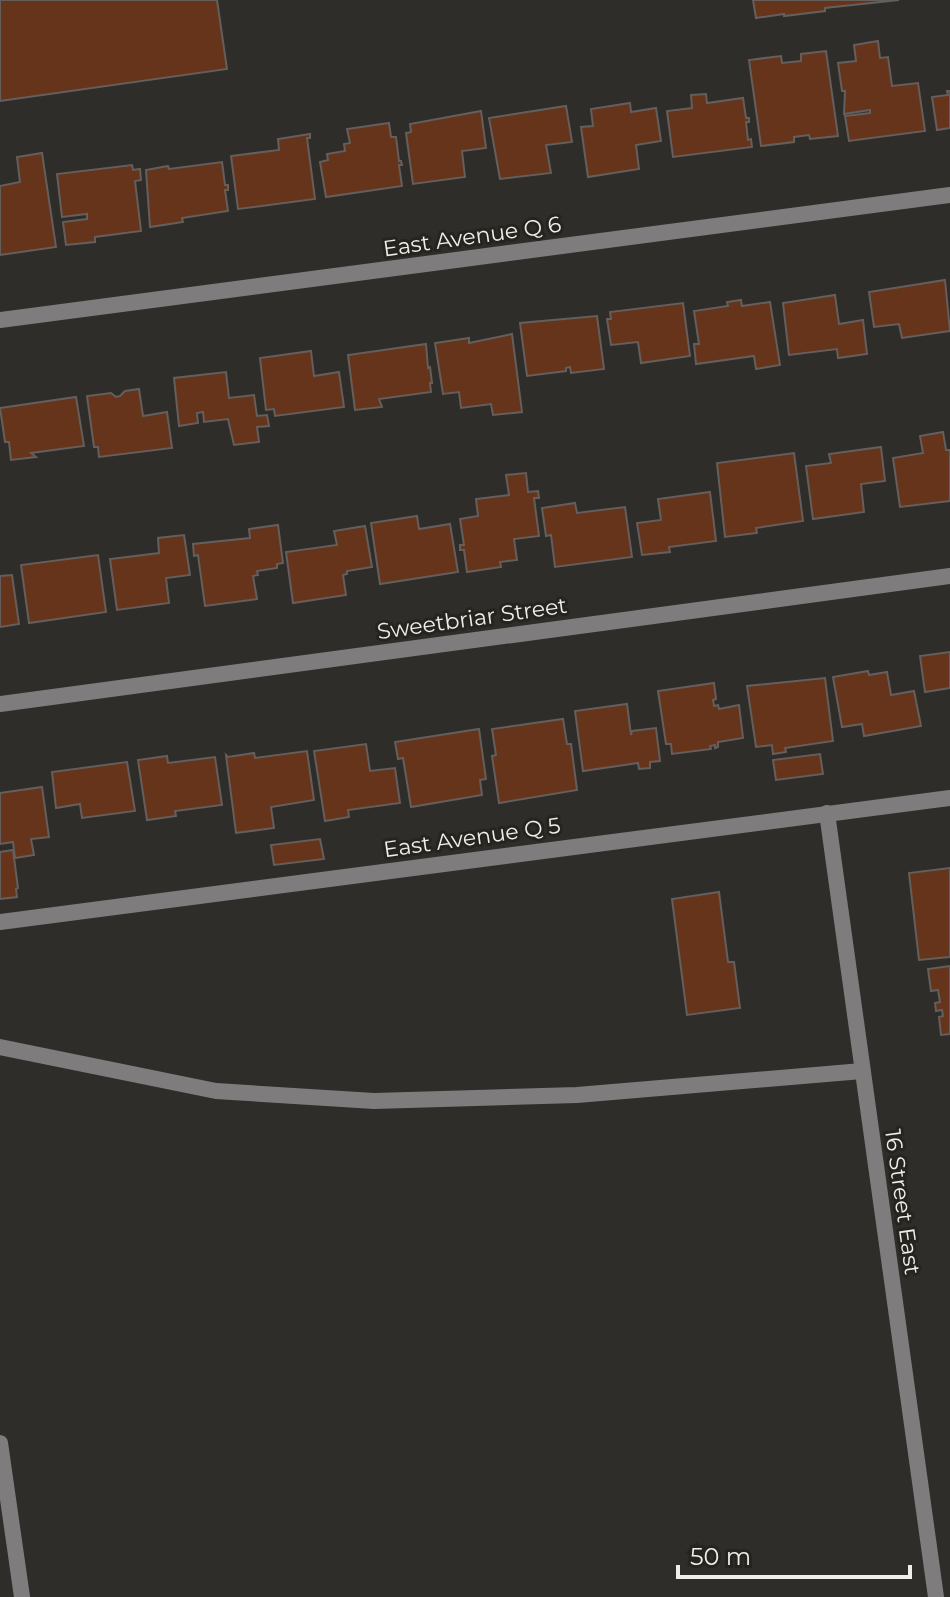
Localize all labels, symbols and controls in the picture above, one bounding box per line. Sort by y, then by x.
street label: East Avenue Q 6 [381,211,563,262]
street label: Sweetbriar Street [375,592,569,645]
street label: East Avenue Q 5 [382,812,562,863]
street label: 16 Street East [879,1128,926,1277]
scale bar [678,1529,910,1579]
text: 50 m [690,1542,751,1571]

